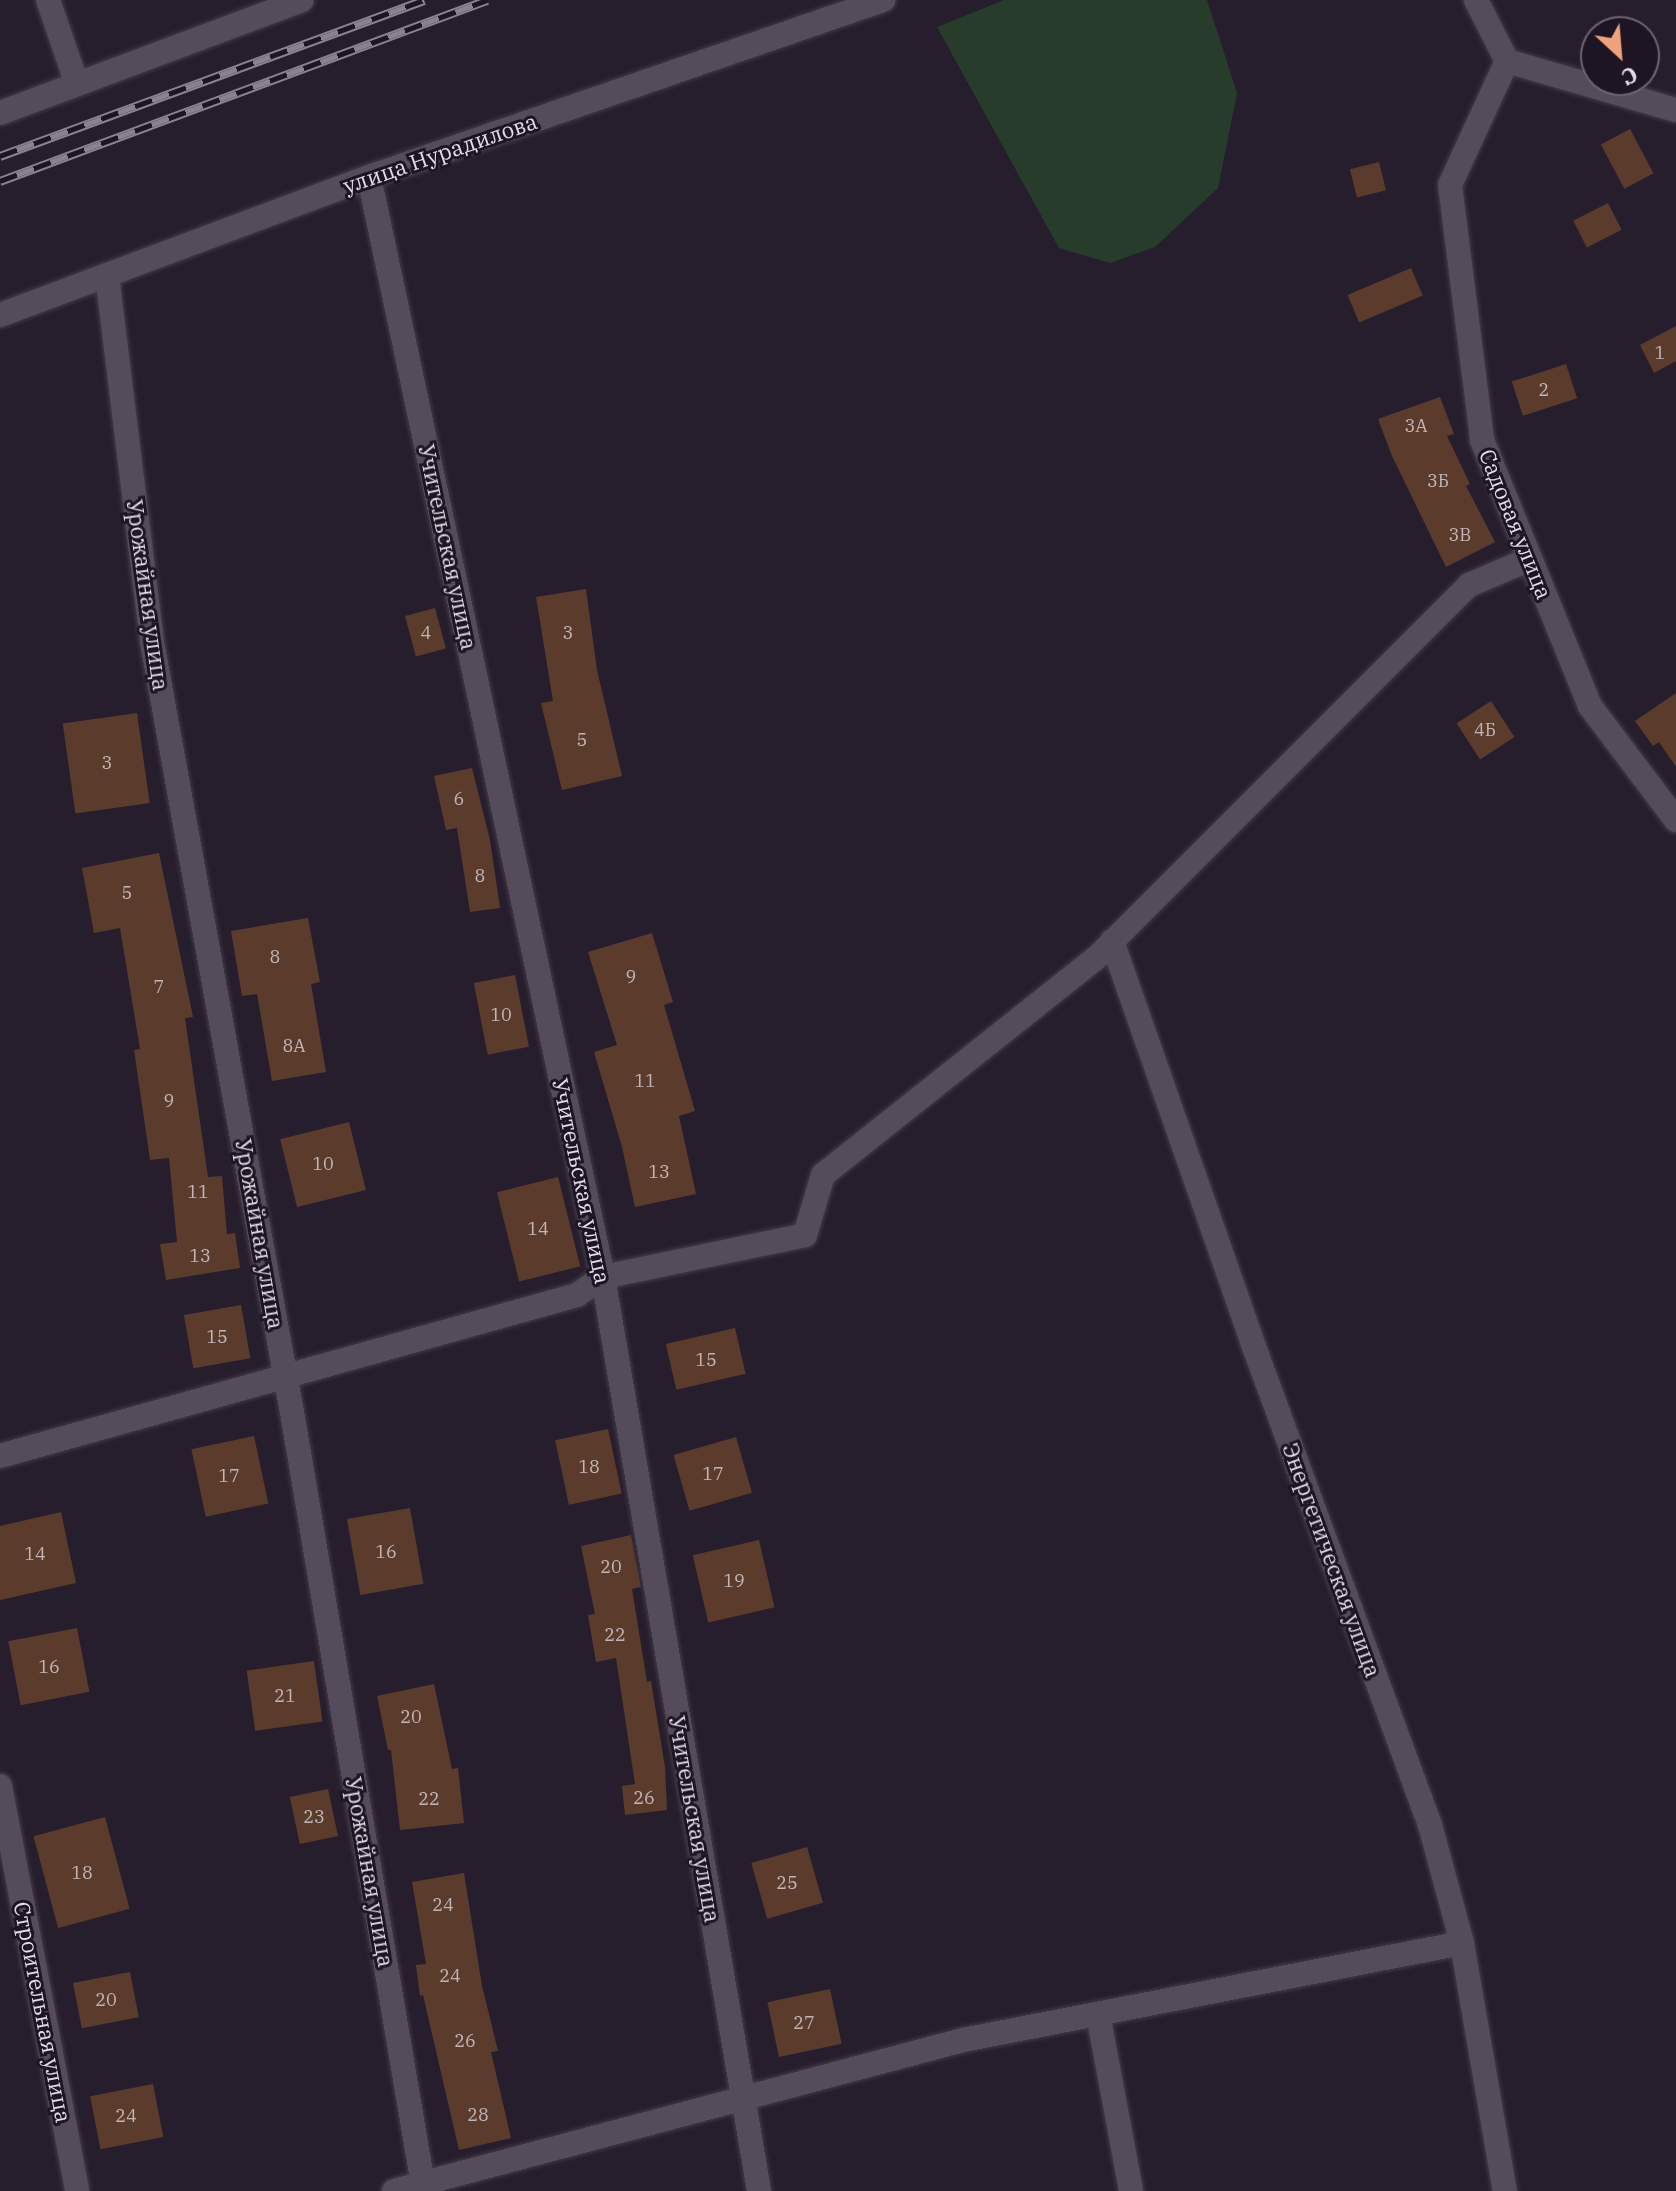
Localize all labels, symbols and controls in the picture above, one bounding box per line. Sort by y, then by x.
north arrow [1580,16,1660,96]
text: С [1617,60,1643,92]
street label: улица Нурадилова [340,107,540,199]
house number: 1 [1655,342,1665,364]
house number: 2 [1539,379,1549,401]
house number: 3А [1404,415,1428,437]
street label: Учительская улица [413,442,483,652]
street label: Садовая улица [1474,445,1558,603]
house number: 3Б [1427,470,1449,492]
street label: Урожайная улица [122,498,174,692]
house number: 3В [1449,524,1471,546]
house number: 4 [421,622,431,644]
house number: 3 [563,622,573,644]
house number: 4Б [1474,719,1496,741]
house number: 5 [577,729,587,751]
house number: 3 [102,752,112,774]
house number: 6 [454,788,464,810]
house number: 8 [475,865,485,887]
house number: 5 [122,882,132,904]
house number: 8 [270,946,280,968]
house number: 9 [626,966,636,988]
house number: 7 [154,976,164,998]
house number: 10 [490,1004,512,1026]
house number: 8А [282,1035,306,1057]
house number: 11 [634,1070,656,1092]
street label: Учительская улица [547,1076,617,1286]
house number: 9 [164,1090,174,1112]
street label: Урожайная улица [230,1137,290,1331]
house number: 10 [312,1153,334,1175]
house number: 13 [648,1161,670,1183]
house number: 11 [187,1181,209,1203]
house number: 14 [527,1218,549,1240]
house number: 13 [189,1245,211,1267]
house number: 15 [206,1326,228,1348]
house number: 15 [695,1349,717,1371]
street label: Энергетическая улица [1277,1439,1387,1681]
house number: 18 [578,1456,600,1478]
house number: 17 [702,1463,724,1485]
house number: 17 [218,1465,240,1487]
house number: 16 [375,1541,397,1563]
house number: 14 [24,1543,46,1565]
house number: 20 [600,1556,622,1578]
house number: 19 [723,1570,745,1592]
house number: 22 [604,1624,626,1646]
house number: 16 [38,1656,60,1678]
house number: 21 [274,1685,296,1707]
house number: 20 [400,1706,422,1728]
street label: Учительская улица [664,1714,726,1924]
street label: Урожайная улица [340,1775,400,1969]
house number: 26 [633,1787,655,1809]
house number: 22 [418,1788,440,1810]
house number: 23 [303,1806,325,1828]
house number: 18 [71,1862,93,1884]
house number: 25 [776,1872,798,1894]
house number: 24 [432,1894,454,1916]
street label: Строительная улица [9,1899,77,2125]
house number: 24 [439,1965,461,1987]
house number: 20 [95,1989,117,2011]
house number: 27 [793,2012,815,2034]
house number: 26 [454,2030,476,2052]
house number: 28 [467,2104,489,2126]
house number: 24 [115,2105,137,2127]

